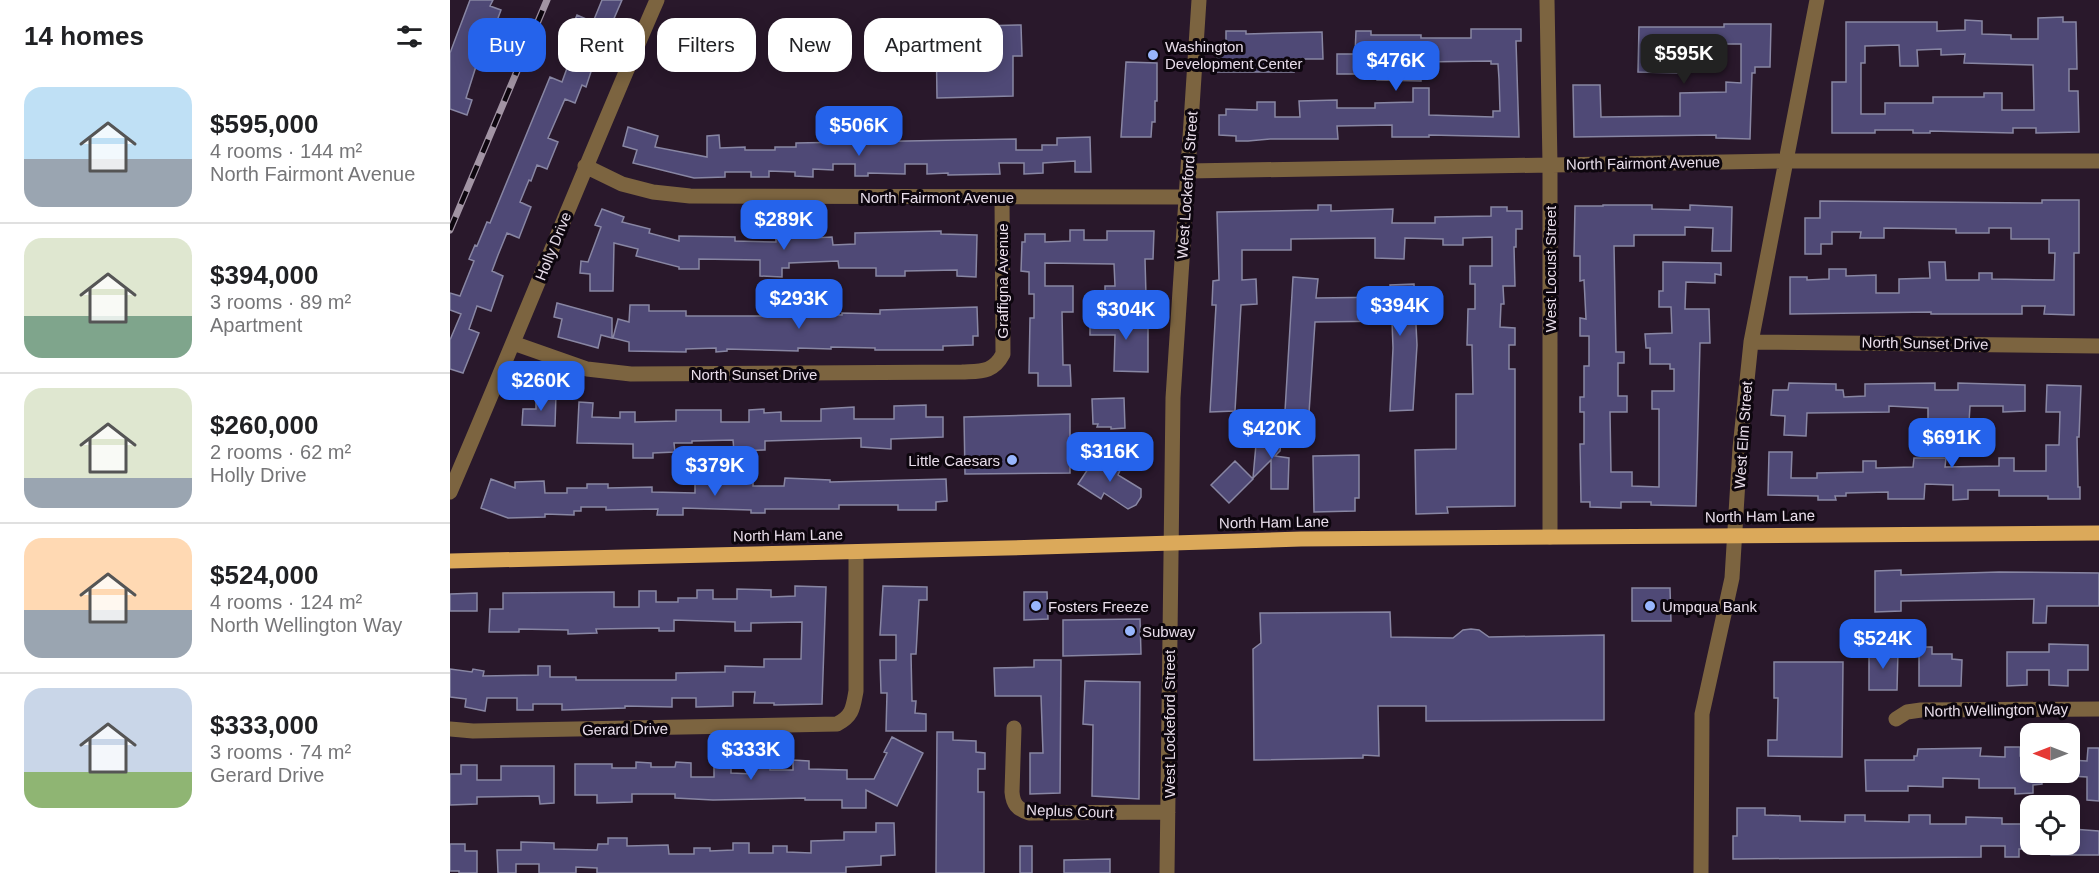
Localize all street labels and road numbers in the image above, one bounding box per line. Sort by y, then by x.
street label: West Lockeford Street [1173,110,1201,259]
street label: North Fairmont Avenue [1566,153,1720,173]
street label: North Fairmont Avenue [860,189,1014,206]
street label: West Locust Street [1542,205,1559,332]
street label: Holly Drive [532,209,574,283]
street label: Graffigna Avenue [994,223,1011,339]
street label: North Sunset Drive [1862,333,1988,353]
street label: North Sunset Drive [691,366,817,383]
street label: West Elm Street [1731,380,1755,490]
street label: North Ham Lane [1705,507,1815,525]
street label: North Ham Lane [1219,513,1329,531]
street label: North Ham Lane [733,526,843,544]
street label: West Lockeford Street [1161,649,1178,798]
street label: North Wellington Way [1924,700,2069,720]
street label: Gerard Drive [582,720,668,738]
street label: Neplus Court [1026,801,1115,821]

